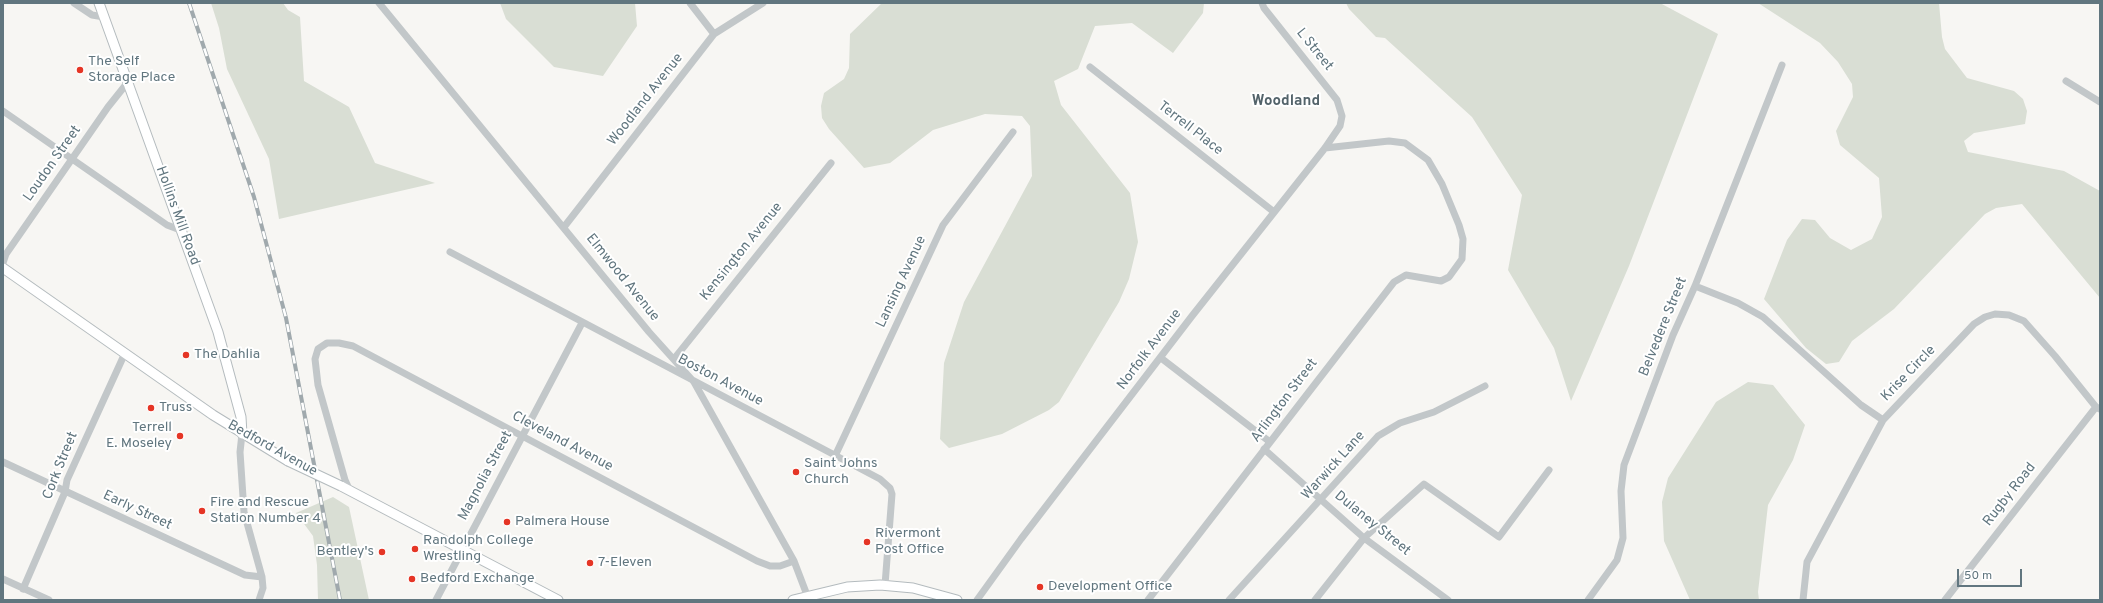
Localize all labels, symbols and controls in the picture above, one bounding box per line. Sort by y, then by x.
street label: L Street [1292,25,1336,75]
street label: Woodland Avenue [605,50,687,150]
place label: The Self Storage Place [88,54,175,86]
marker: The Self Storage Place [75,65,85,75]
district label: Woodland [1252,93,1320,111]
street label: Terrell Place [1154,98,1226,160]
street label: Loudon Street [21,123,85,205]
street label: Hollins Mill Road [151,164,203,268]
street label: Kensington Avenue [697,200,787,304]
street label: Elmwood Avenue [582,231,662,325]
street label: Lansing Avenue [873,233,931,331]
street label: Belvedere Street [1636,275,1692,379]
street label: Norfolk Avenue [1114,306,1186,394]
street label: Krise Circle [1878,343,1940,405]
place label: The Dahlia [194,347,260,363]
marker: The Dahlia [181,350,191,360]
street label: Boston Avenue [674,351,766,411]
street label: Arlington Street [1248,356,1322,446]
place label: Truss [159,400,192,416]
marker: Truss [146,403,156,413]
street label: Cleveland Avenue [509,408,615,476]
street label: Bedford Avenue [224,417,320,481]
place label: Terrell E. Moseley [106,420,172,452]
street label: Magnolia Street [455,428,517,524]
street label: Warwick Lane [1299,428,1369,504]
street label: Cork Street [40,430,82,502]
marker: Terrell E. Moseley [175,431,185,441]
place label: Saint Johns Church [804,456,878,488]
street label: Rugby Road [1980,460,2040,530]
marker: Saint Johns Church [791,467,801,477]
street label: Early Street [100,488,174,534]
street label: Dulaney Street [1330,488,1414,560]
place label: Fire and Rescue Station Number 4 [210,495,321,528]
marker: Fire and Rescue Station Number 4 [197,506,207,516]
place label: Palmera House [515,514,610,530]
marker: Palmera House [502,517,512,527]
place label: Rivermont Post Office [875,526,944,558]
place label: Randolph College Wrestling [423,533,534,566]
marker: Rivermont Post Office [862,537,872,547]
place label: Bentley's [316,544,374,560]
marker: Randolph College Wrestling [410,544,420,554]
marker: Bentley's [377,547,387,557]
place label: 7-Eleven [598,555,652,571]
marker: 7-Eleven [585,558,595,568]
scale bar [1959,561,2024,587]
text: 50 m [1964,568,1992,584]
place label: Bedford Exchange [420,571,534,587]
marker: Bedford Exchange [407,574,417,584]
place label: Development Office [1048,579,1172,595]
marker: Development Office [1035,582,1045,592]

